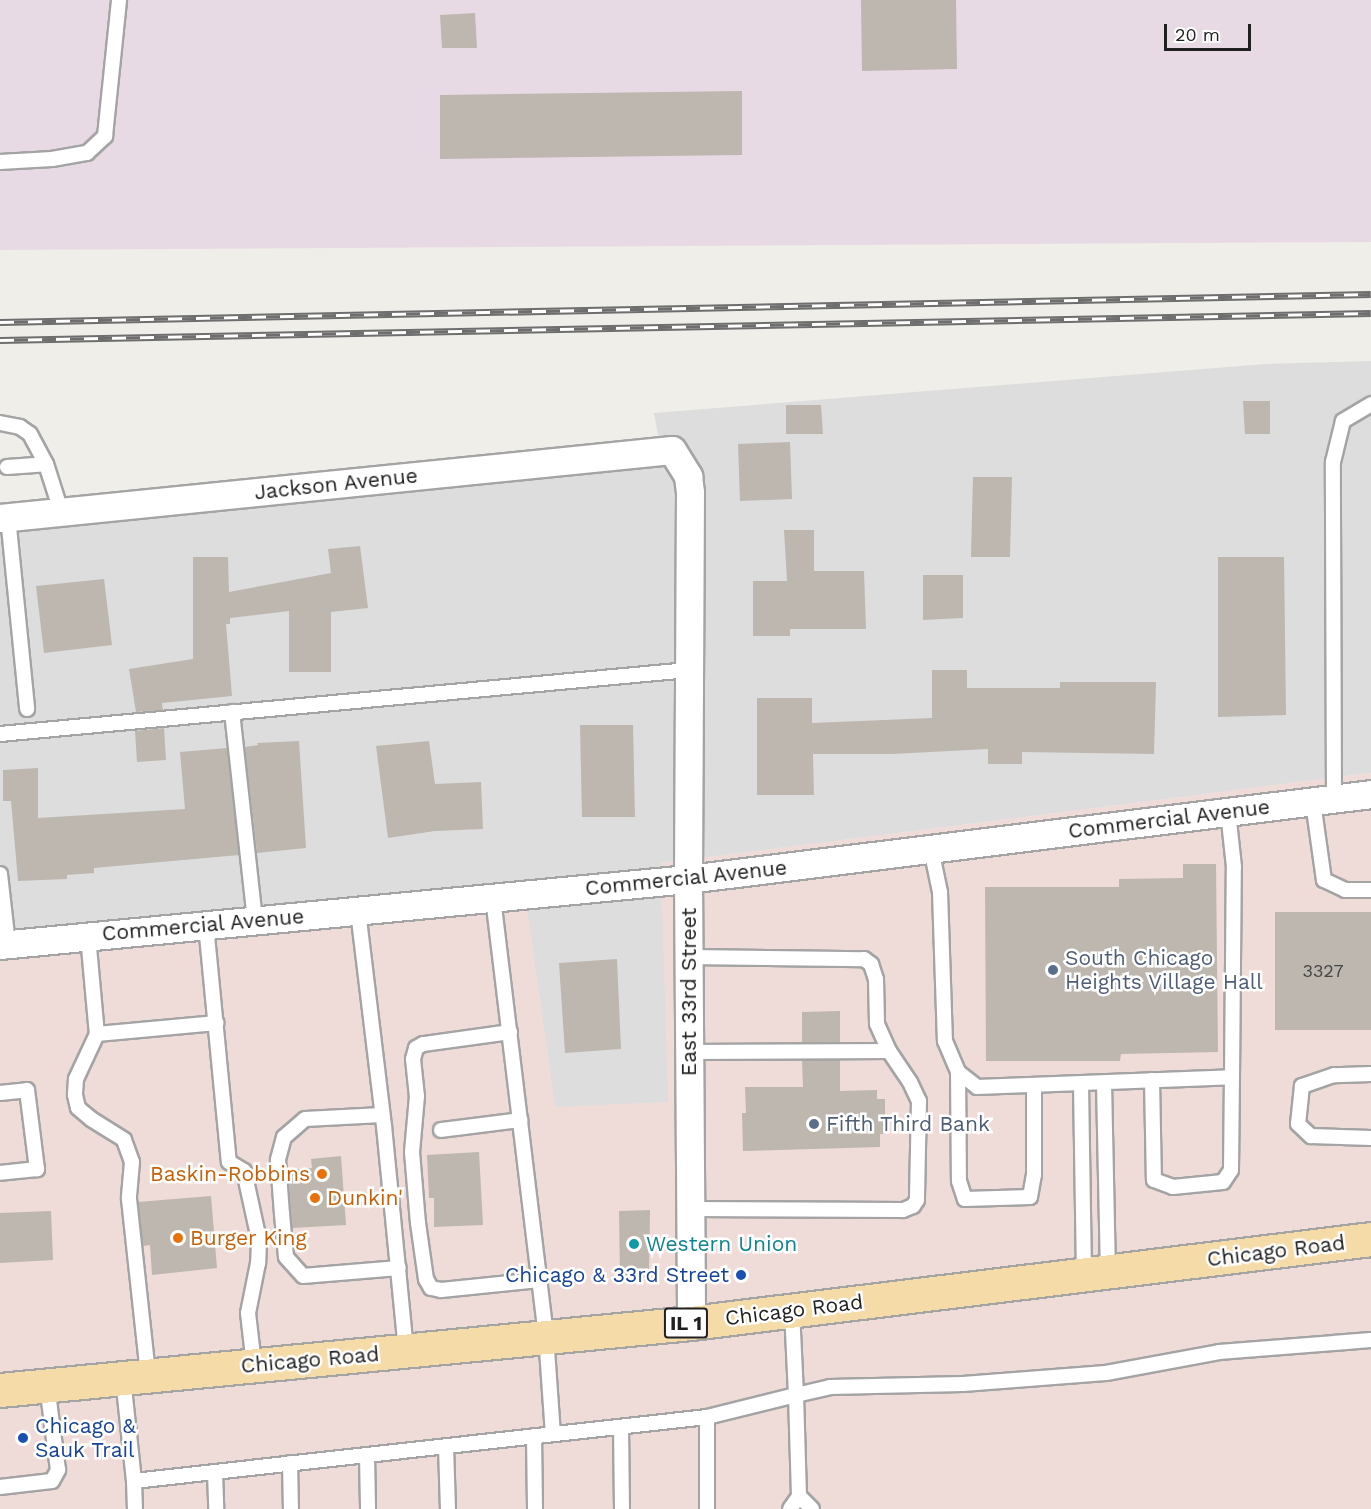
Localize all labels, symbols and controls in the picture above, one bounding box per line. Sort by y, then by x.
scale bar [1167,12,1254,50]
text: 20 m [1175,24,1220,45]
street label: Jackson Avenue [253,463,419,505]
street label: Commercial Avenue [1066,794,1272,844]
street label: Commercial Avenue [583,855,789,901]
street label: Commercial Avenue [100,904,306,946]
street label: East 33rd Street [676,908,702,1076]
place label: South Chicago Heights Village Hall [1065,945,1263,995]
house number: 3327 [1302,960,1344,982]
marker: South Chicago Heights Village Hall [1046,963,1060,977]
place label: Fifth Third Bank [826,1111,990,1137]
marker: Fifth Third Bank [807,1117,821,1131]
place label: Baskin-Robbins [150,1161,310,1187]
marker: Baskin-Robbins [315,1167,329,1181]
place label: Dunkin' [327,1185,403,1211]
marker: Dunkin' [308,1191,322,1205]
place label: Burger King [190,1225,307,1251]
street label: Chicago Road [1206,1230,1346,1272]
marker: Burger King [171,1231,185,1245]
place label: Western Union [646,1231,797,1257]
marker: Western Union [627,1237,641,1251]
place label: Chicago & 33rd Street [505,1262,729,1288]
marker: Chicago & 33rd Street [734,1268,748,1282]
street label: Chicago Road [724,1289,864,1331]
road number: IL 1 [664,1306,708,1340]
street label: Chicago Road [240,1341,380,1379]
place label: Chicago & Sauk Trail [35,1413,136,1463]
marker: Chicago & Sauk Trail [16,1431,30,1445]

